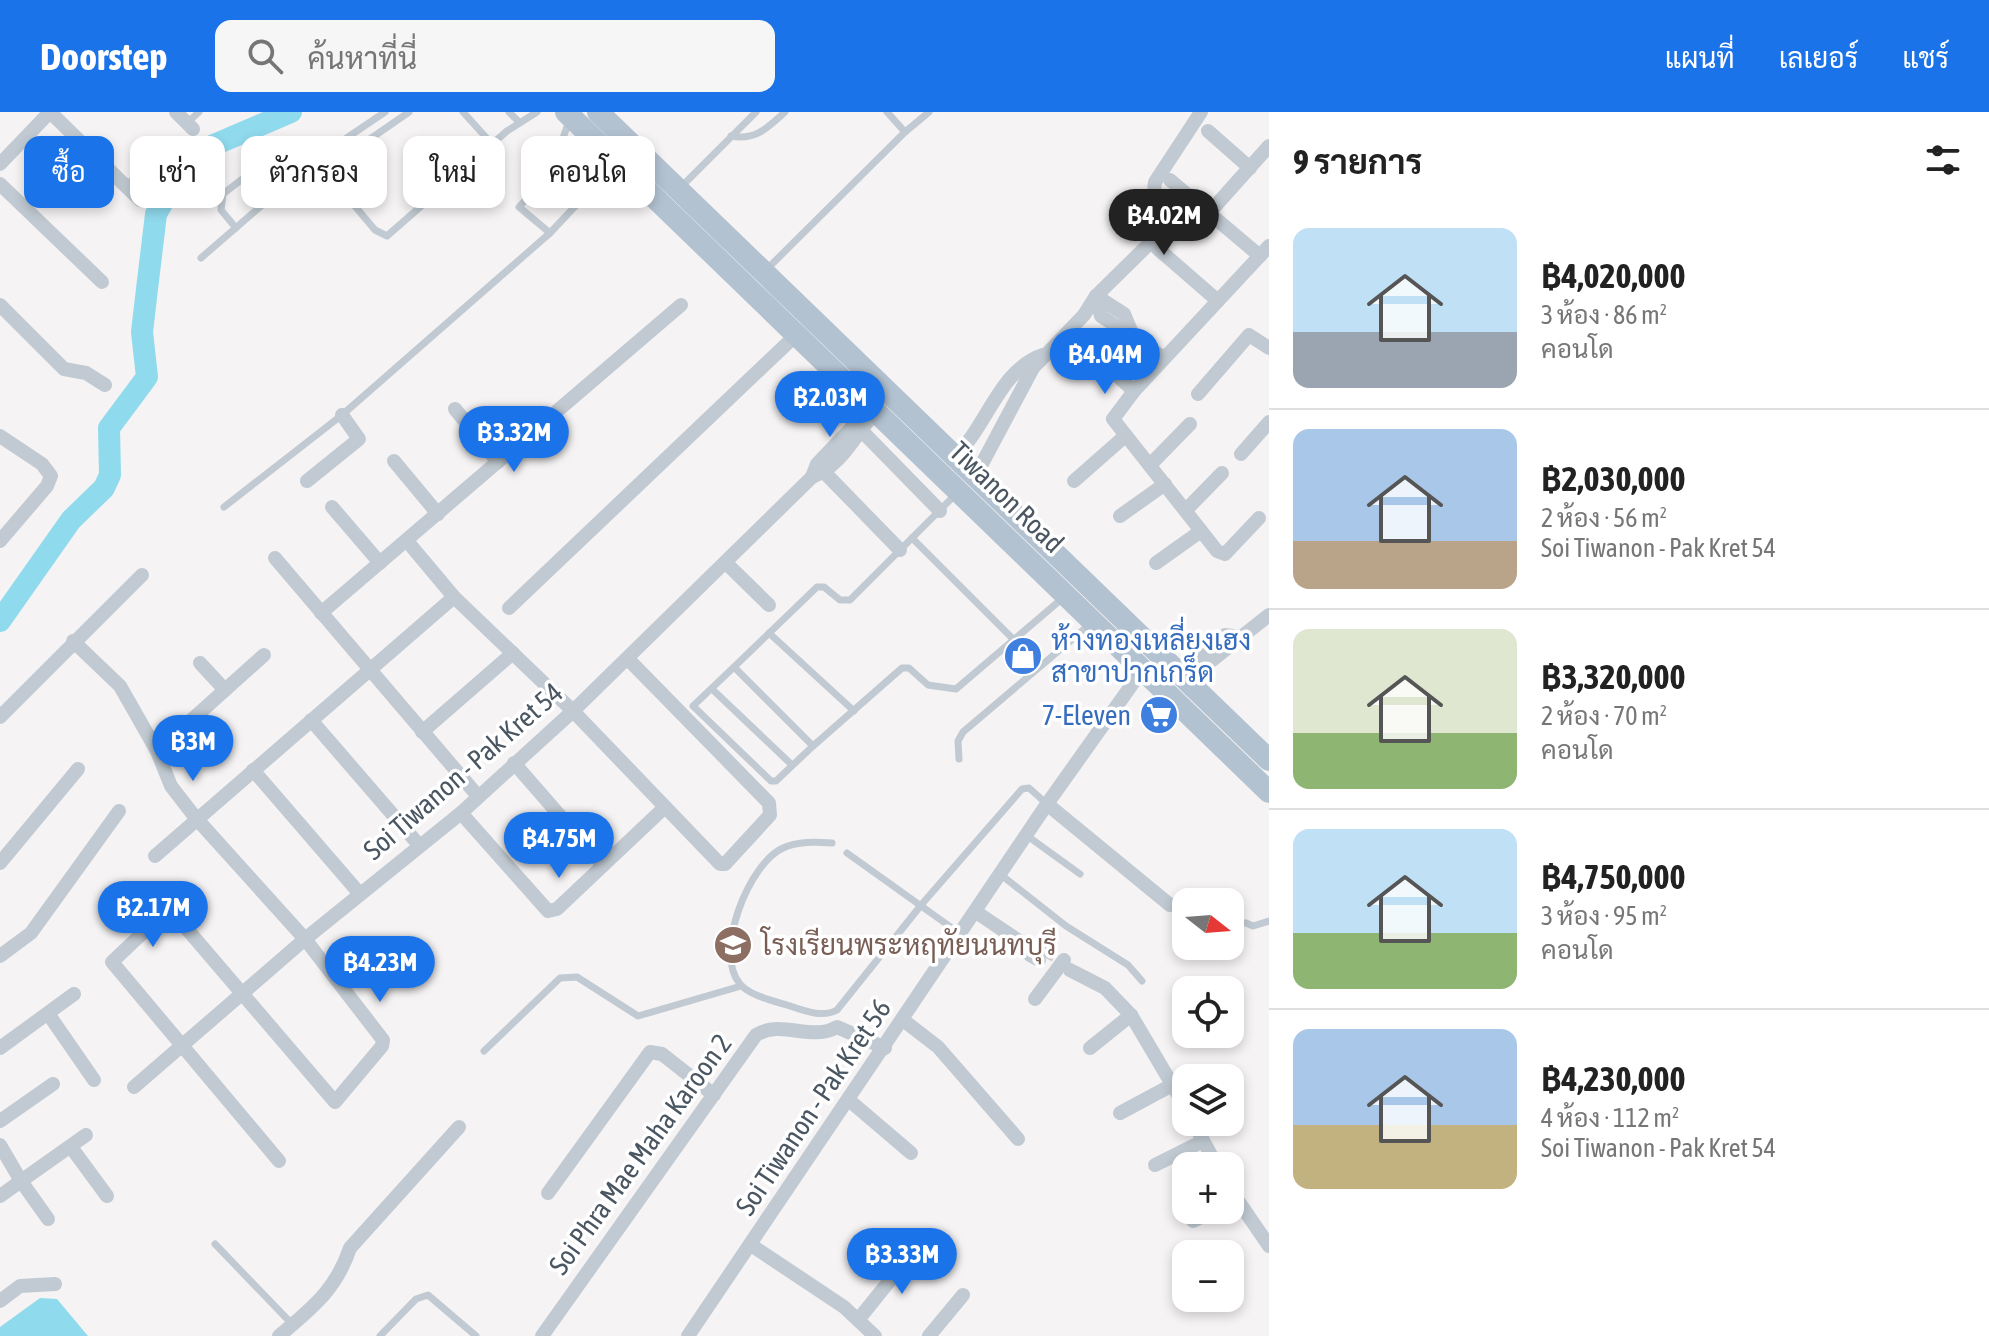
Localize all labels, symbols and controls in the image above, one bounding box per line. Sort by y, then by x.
search box [215,20,775,92]
icon: search [243,34,287,78]
text: Doorstep [40,35,167,78]
text: ค้นหาที่นี่ [307,41,417,75]
text: แผนที่ [1665,42,1735,74]
text: เลเยอร์ [1779,42,1858,74]
text: แชร์ [1902,42,1949,74]
chip: ซื้อ [24,136,114,208]
chip: เช่า [130,136,225,208]
chip: ตัวกรอง [241,136,387,208]
chip: ใหม่ [403,136,505,208]
chip: คอนโด [521,136,655,208]
icon: filters [1921,138,1965,182]
text: 9 รายการ [1293,142,1422,181]
pin: ฿4.02M [1099,189,1229,257]
text: ฿4.02M [1127,200,1201,230]
text: ฿4,020,000 [1541,256,1685,295]
icon: home [1357,260,1453,356]
text: 3 ห้อง · 86 m² [1541,300,1667,330]
pin: ฿4.04M [1040,328,1170,396]
text: คอนโด [1541,334,1614,364]
text: ฿4.04M [1068,339,1142,369]
pin: ฿2.03M [765,371,895,439]
text: ฿2.03M [793,382,867,412]
pin: ฿3.32M [449,406,579,474]
text: ฿3.32M [477,417,551,447]
street label: Tiwanon Road [944,435,1070,559]
text: ฿2,030,000 [1541,459,1685,498]
icon: home [1357,461,1453,557]
text: 2 ห้อง · 56 m² [1541,503,1667,533]
text: Soi Tiwanon - Pak Kret 54 [1541,533,1776,563]
place label: ห้างทองเหลี่ยงเฮง สาขาปากเกร็ด [1051,616,1251,688]
shop icon: ห้างทองเหลี่ยงเฮง สาขาปากเกร็ด [1002,635,1044,677]
text: ฿3,320,000 [1541,657,1685,696]
icon: home [1357,661,1453,757]
street label: Soi Tiwanon - Pak Kret 54 [357,676,569,866]
supermarket icon: 7-Eleven [1138,694,1180,736]
place label: 7-Eleven [1042,699,1131,731]
text: 2 ห้อง · 70 m² [1541,701,1667,731]
pin: ฿3M [154,715,232,783]
text: ฿3M [170,726,216,756]
text: คอนโด [1541,735,1614,765]
pin: ฿4.75M [494,812,624,880]
text: ฿4.75M [522,823,596,853]
text: ฿4,750,000 [1541,857,1685,896]
icon: home [1357,861,1453,957]
pin: ฿2.17M [88,881,218,949]
north arrow [1172,888,1244,960]
map controls [1172,888,1244,1312]
text: ฿2.17M [116,892,190,922]
text: 3 ห้อง · 95 m² [1541,901,1667,931]
school or university icon: โรงเรียนพระหฤทัยนนทบุรี [712,924,754,966]
place label: โรงเรียนพระหฤทัยนนทบุรี [759,926,1057,965]
text: คอนโด [1541,935,1614,965]
pin: ฿4.23M [315,936,445,1004]
text: ฿4.23M [343,947,417,977]
button: locate [1172,976,1244,1048]
street label: Soi Tiwanon - Pak Kret 56 [729,993,897,1221]
street label: Soi Phra Mae Maha Karoon 2 [542,1028,738,1280]
text: ฿4,230,000 [1541,1059,1685,1098]
icon: home [1357,1061,1453,1157]
button: layers [1172,1064,1244,1136]
text: 4 ห้อง · 112 m² [1541,1103,1679,1133]
text: Soi Tiwanon - Pak Kret 54 [1541,1133,1776,1163]
button: + [1172,1152,1244,1224]
pin: ฿3.33M [837,1228,967,1296]
text: ฿3.33M [865,1239,939,1269]
button: − [1172,1240,1244,1312]

